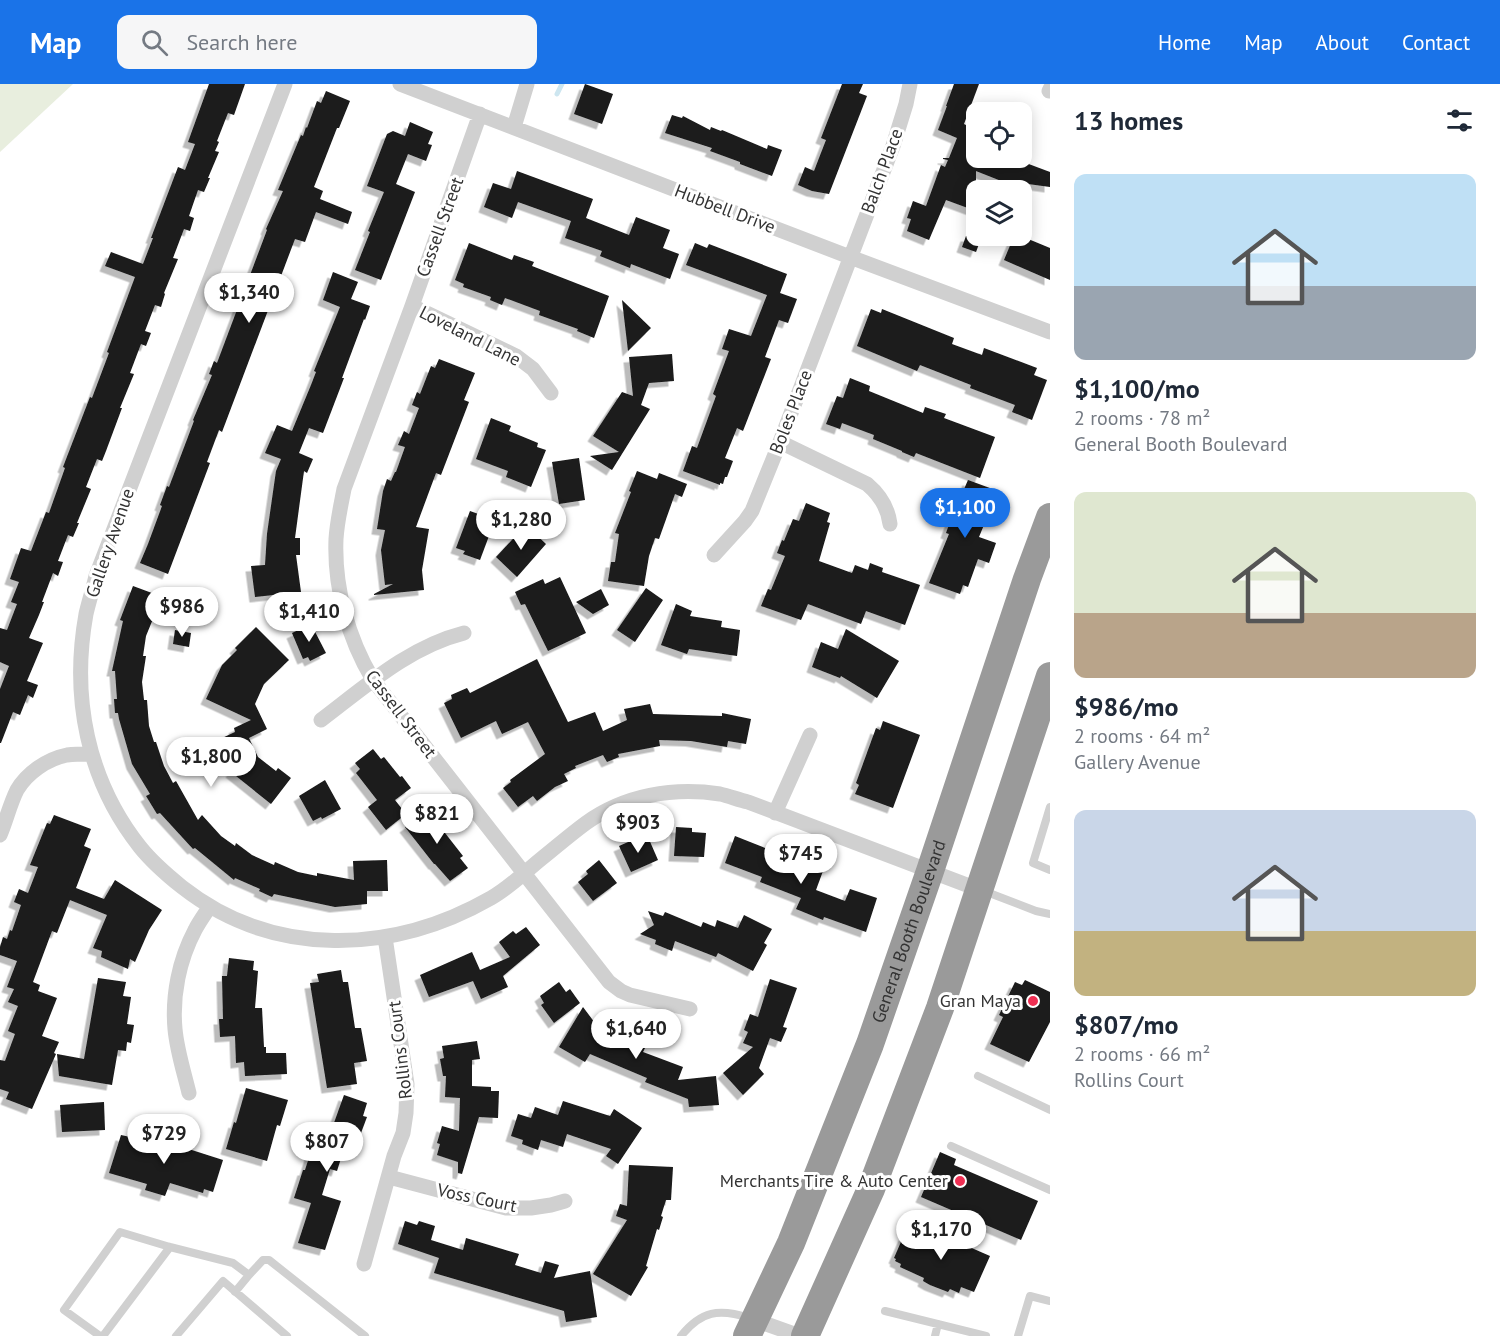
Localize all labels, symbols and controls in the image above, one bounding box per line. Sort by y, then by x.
search box [117,15,537,69]
text: Map [30,24,81,61]
icon: search [138,26,171,59]
text: Search here [186,28,297,56]
text: Home [1158,29,1211,56]
text: Map [1244,29,1283,56]
text: About [1316,29,1369,56]
text: Contact [1402,29,1470,56]
map controls [966,102,1032,246]
button: locate [966,102,1032,168]
text: 13 homes [1074,104,1183,137]
icon: filters [1443,104,1476,137]
street label: Balch Place [856,125,907,216]
street label: Cassell Street [411,174,468,280]
street label: Hubbell Drive [672,179,779,238]
button: layers [966,180,1032,246]
icon: home [1221,213,1329,321]
pin: $1,340 [200,273,298,324]
text: $1,340 [218,279,280,305]
street label: Loveland Lane [416,300,525,371]
street label: Boles Place [764,367,817,457]
text: $1,100/mo [1074,372,1200,405]
text: 2 rooms · 78 m² [1074,405,1210,431]
text: General Booth Boulevard [1074,431,1287,457]
street label: Gallery Avenue [80,485,139,600]
pin: $1,100 [916,488,1014,539]
text: $1,100 [934,494,996,520]
pin: $1,280 [472,500,570,551]
text: $1,280 [490,506,552,532]
icon: home [1221,531,1329,639]
pin: $986 [146,587,218,638]
pin: $1,410 [260,592,358,643]
text: $986 [159,593,205,619]
text: $1,410 [278,598,340,624]
street label: Cassell Street [361,665,442,762]
text: $986/mo [1074,690,1178,723]
text: 2 rooms · 64 m² [1074,723,1210,749]
pin: $1,800 [162,737,260,788]
text: $1,800 [180,743,242,769]
text: Gallery Avenue [1074,749,1201,775]
pin: $821 [401,794,473,845]
text: $821 [414,800,460,826]
pin: $903 [602,803,674,854]
text: $903 [615,809,661,835]
pin: $745 [765,834,837,885]
street label: General Booth Boulevard [866,837,951,1026]
text: $745 [778,840,824,866]
icon: home [1221,849,1329,957]
place label: Gran Maya [940,989,1021,1012]
marker: Gran Maya [1026,994,1040,1008]
street label: Rollins Court [382,1000,417,1101]
text: $807/mo [1074,1008,1178,1041]
pin: $1,640 [587,1009,685,1060]
text: $1,640 [605,1015,667,1041]
text: 2 rooms · 66 m² [1074,1041,1210,1067]
text: Rollins Court [1074,1067,1184,1093]
pin: $729 [128,1114,200,1165]
text: $729 [141,1120,187,1146]
pin: $807 [291,1122,363,1173]
text: $807 [304,1128,350,1154]
place label: Merchants Tire & Auto Center [720,1169,948,1192]
marker: Merchants Tire & Auto Center [953,1174,967,1188]
street label: Voss Court [434,1178,519,1217]
pin: $1,170 [892,1210,990,1261]
text: $1,170 [910,1216,972,1242]

